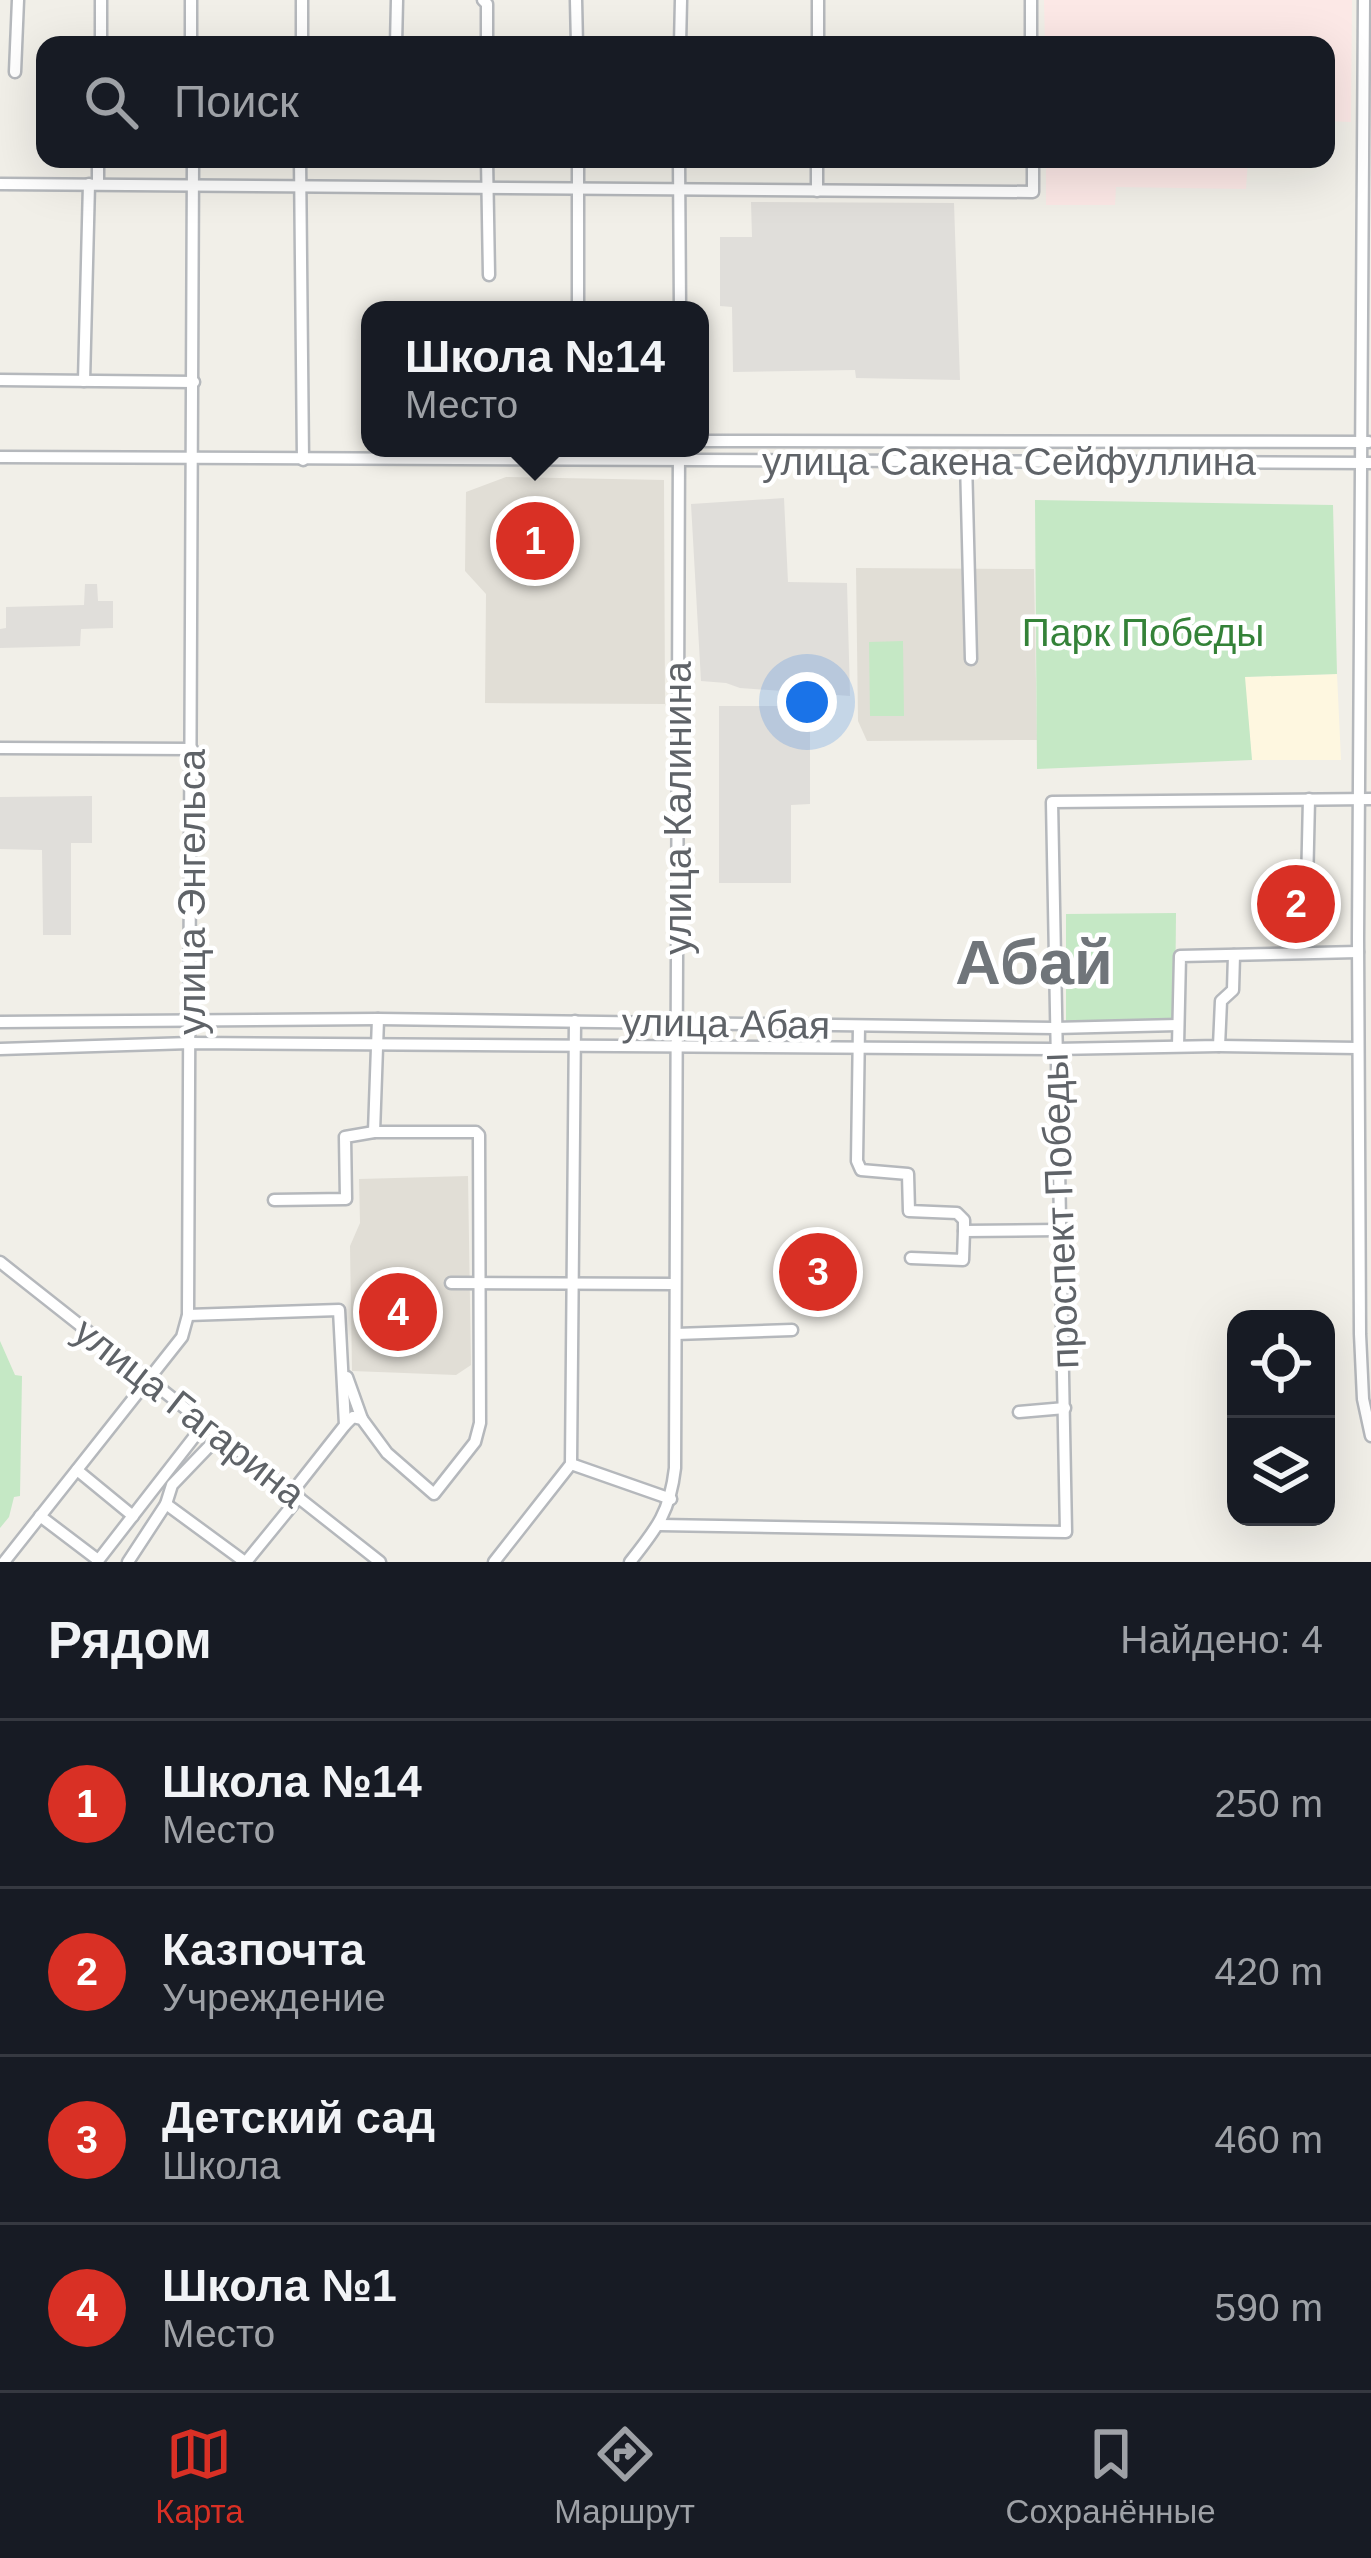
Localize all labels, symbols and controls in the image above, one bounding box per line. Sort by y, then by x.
search box [36,36,1335,168]
icon: search [78,69,144,135]
text: Поиск [174,76,299,127]
popup [361,301,709,457]
text: Школа №14 [405,331,665,382]
text: Место [405,383,518,426]
street label: улица Сакена Сейфуллина [762,440,1256,483]
pin: 1 [496,496,574,586]
park label: Парк Победы [1022,611,1264,654]
street label: улица Калинина [656,661,699,955]
your location [777,672,837,732]
street label: улица Энгельса [170,749,213,1035]
pin: 2 [1257,859,1335,949]
district label: Абай [955,927,1113,997]
street label: улица Абая [621,1000,831,1047]
street label: проспект Победы [1032,1052,1087,1370]
pin: 3 [779,1227,857,1317]
pin: 4 [359,1267,437,1357]
street label: улица Гагарина [66,1309,314,1516]
map controls [1227,1310,1335,1526]
button: locate [1227,1310,1335,1418]
button: layers [1227,1418,1335,1526]
text: Рядом [48,1612,212,1669]
text: Найдено: 4 [1120,1618,1323,1661]
text: Школа №14 [162,1756,422,1807]
text: 1 [76,1782,98,1825]
text: 250 m [1215,1782,1323,1825]
text: Место [162,1808,275,1851]
text: Казпочта [162,1924,365,1975]
text: 2 [76,1950,98,1993]
text: 420 m [1215,1950,1323,1993]
text: Учреждение [162,1976,386,2019]
text: Детский сад [162,2092,435,2143]
text: 3 [76,2118,98,2161]
text: 460 m [1215,2118,1323,2161]
text: Школа [162,2144,281,2187]
text: Школа №1 [162,2260,397,2311]
text: 4 [76,2286,98,2329]
text: 590 m [1215,2286,1323,2329]
text: Место [162,2312,275,2355]
tab: Карта [155,2421,244,2531]
tab: Маршрут [554,2421,695,2531]
tab: Сохранённые [1006,2421,1216,2531]

